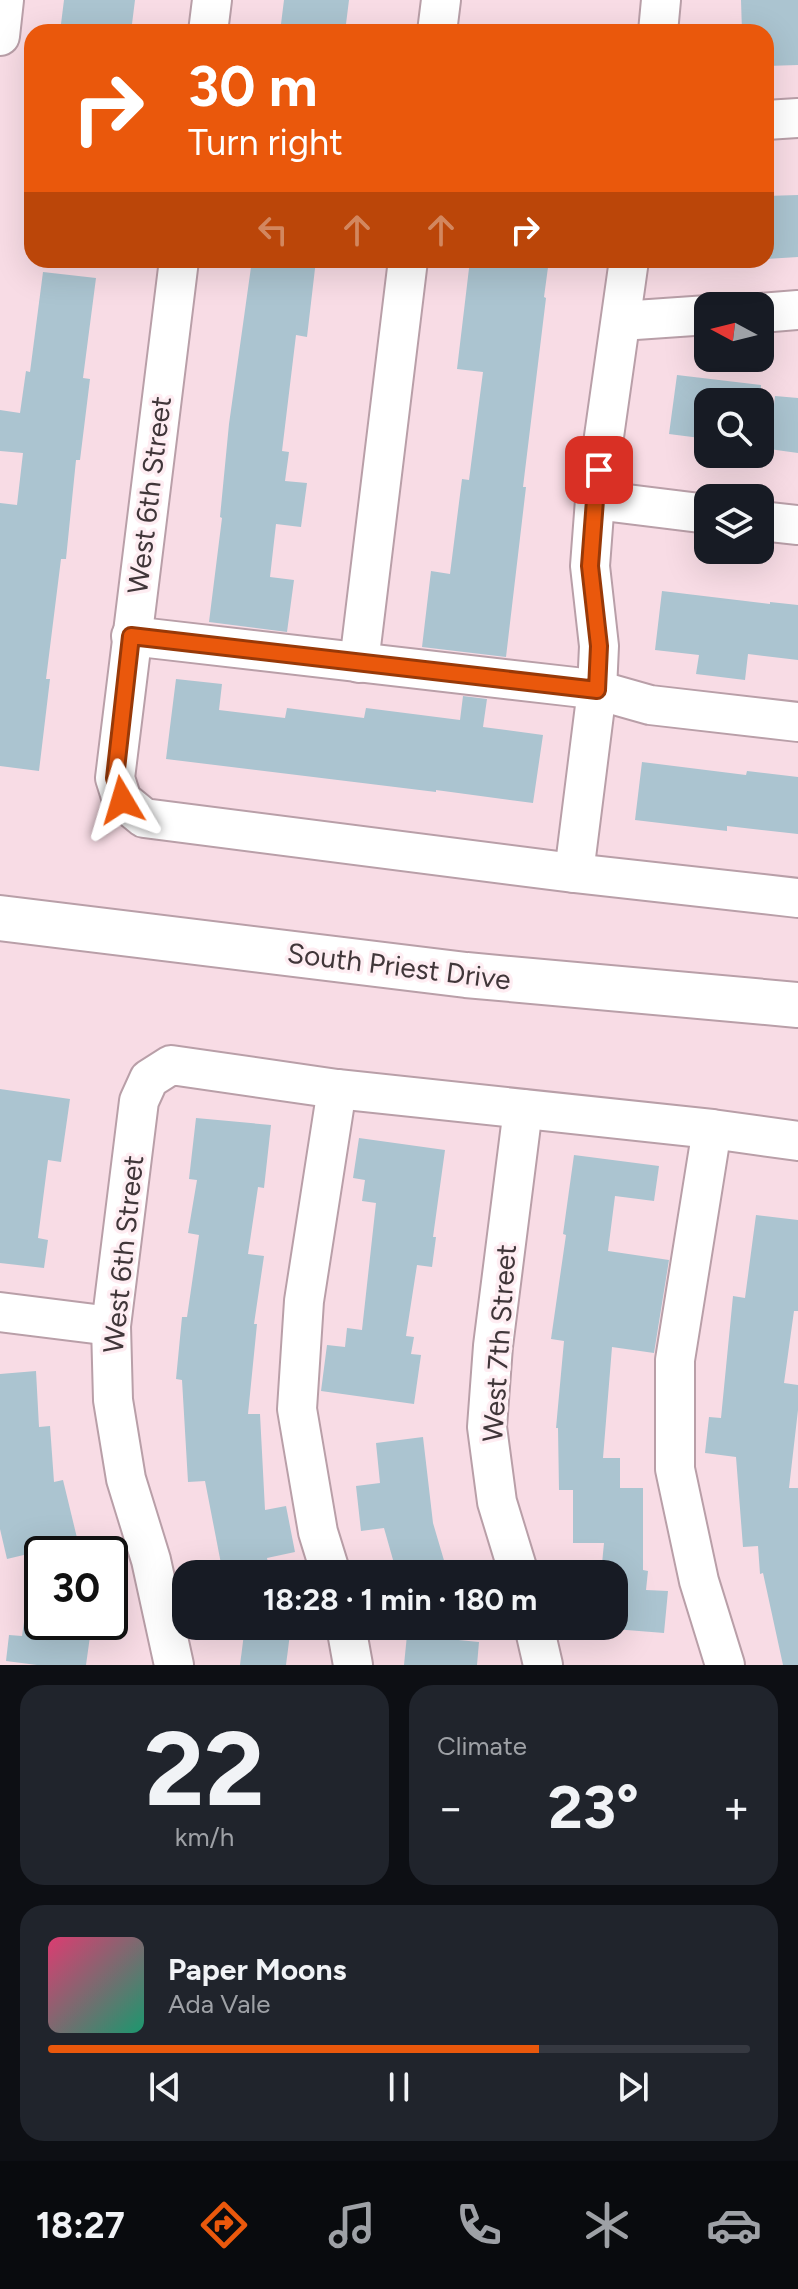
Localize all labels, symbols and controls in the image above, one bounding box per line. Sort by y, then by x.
text: 30 m [188,53,318,120]
icon: right [56,56,160,160]
text: Turn right [188,121,343,164]
icon: left [251,208,295,252]
icon: ahead [335,208,379,252]
icon: ahead [419,208,463,252]
icon: right [503,208,547,252]
north arrow [694,292,774,372]
map controls [694,292,774,564]
button: search [694,388,774,468]
street label: West 6th Street [120,394,178,596]
pin [565,436,633,504]
icon: arrive [577,448,621,492]
button: layers [694,484,774,564]
position arrow [80,758,164,842]
street label: South Priest Drive [285,935,513,997]
street label: West 6th Street [96,1153,150,1355]
street label: West 7th Street [475,1243,523,1443]
speed limit sign: 30 [24,1536,128,1640]
text: 18:28 · 1 min · 180 m [263,1581,537,1618]
text: 22 [144,1706,265,1831]
text: Climate [437,1730,527,1762]
text: 23° [548,1771,639,1843]
text: − [437,1781,464,1834]
text: + [723,1781,750,1834]
text: km/h [175,1821,234,1853]
text: Paper Moons [168,1951,347,1988]
text: Ada Vale [168,1988,271,2020]
icon: previous [143,2065,187,2109]
icon: pause [377,2065,421,2109]
icon: next [611,2065,655,2109]
icon: directions [196,2197,252,2253]
icon: music [324,2197,380,2253]
icon: phone [451,2197,507,2253]
icon: climate [579,2197,635,2253]
icon: car [706,2197,762,2253]
text: 18:27 [36,2204,125,2247]

